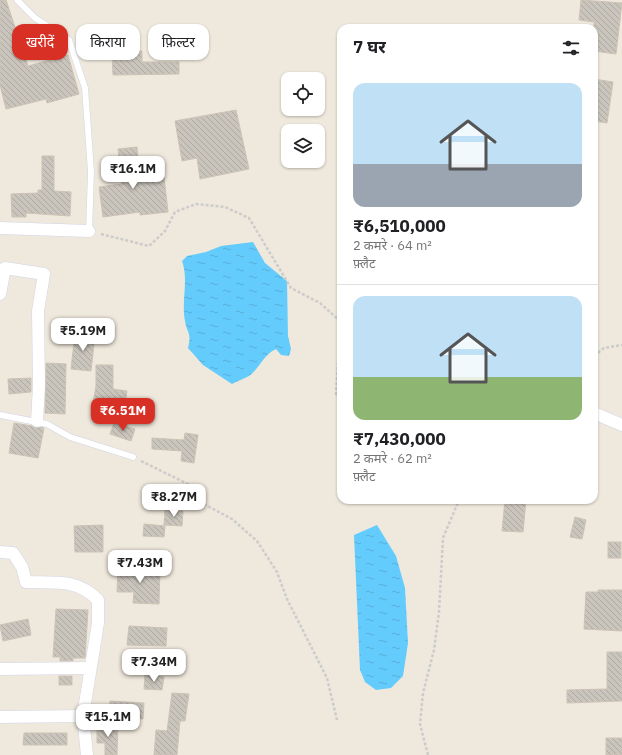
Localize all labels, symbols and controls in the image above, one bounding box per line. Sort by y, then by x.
chip: खरीदें [12,24,68,60]
chip: किराया [76,24,140,60]
chip: फ़िल्टर [148,24,209,60]
text: 7 घर [353,36,386,58]
icon: filters [560,37,582,59]
map controls [281,72,325,168]
button: locate [281,72,325,116]
icon: home [432,109,504,181]
button: layers [281,124,325,168]
pin: ₹16.1M [100,156,166,190]
text: ₹16.1M [110,160,156,177]
text: ₹6,510,000 [353,215,446,237]
text: 2 कमरे · 64 m² [353,237,432,254]
text: फ़्लैट [353,255,376,272]
pin: ₹5.19M [50,318,116,352]
text: ₹5.19M [60,322,106,339]
icon: home [432,322,504,394]
pin: ₹6.51M [90,398,156,432]
text: ₹6.51M [100,402,146,419]
text: ₹7,430,000 [353,428,446,450]
text: 2 कमरे · 62 m² [353,450,432,467]
text: फ़्लैट [353,468,376,485]
pin: ₹8.27M [141,484,207,518]
text: ₹8.27M [151,488,197,505]
pin: ₹7.43M [107,550,173,584]
text: ₹7.43M [117,554,163,571]
pin: ₹7.34M [121,649,187,683]
text: ₹7.34M [131,653,177,670]
pin: ₹15.1M [75,704,141,738]
text: ₹15.1M [85,708,131,725]

